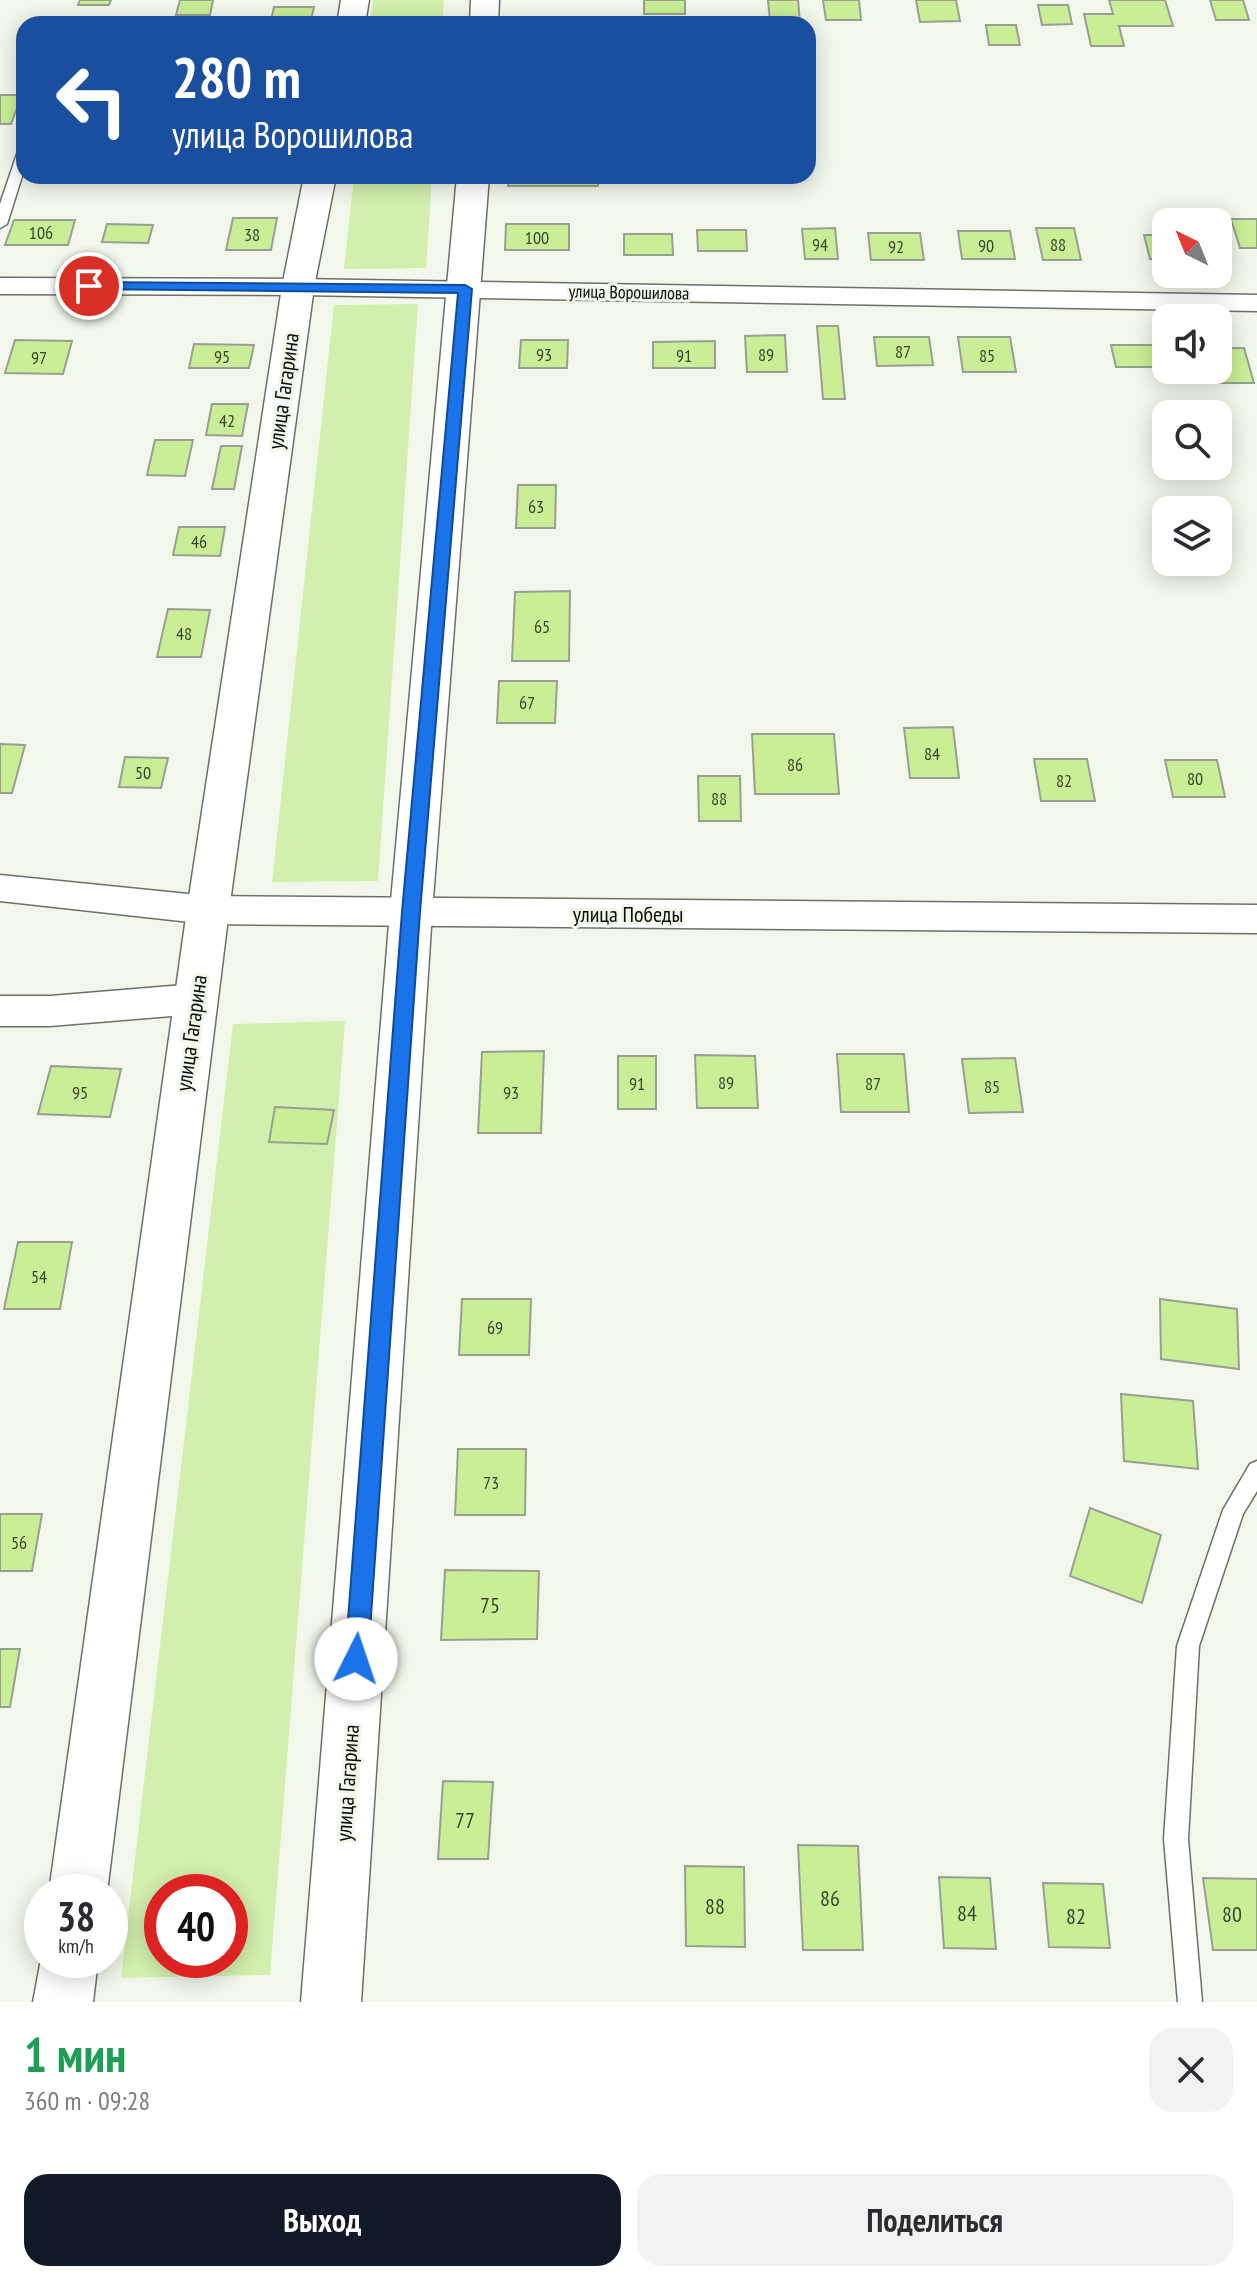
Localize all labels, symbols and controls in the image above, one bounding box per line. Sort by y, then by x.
text: 280 m [172,41,301,113]
icon: left [40,48,144,152]
text: улица Ворошилова [172,111,414,158]
north arrow [1152,208,1232,288]
map controls [1152,208,1232,576]
house number: 106 [29,221,53,244]
house number: 38 [244,223,260,246]
house number: 100 [525,226,549,249]
house number: 94 [812,233,828,256]
house number: 88 [1050,233,1066,256]
house number: 90 [978,234,994,257]
house number: 92 [888,235,904,258]
pin [55,252,123,320]
icon: arrive [67,264,111,308]
street label: улица Ворошилова [568,279,690,305]
button: sound [1152,304,1232,384]
street label: улица Гагарина [261,331,305,451]
house number: 87 [895,340,911,363]
house number: 93 [536,343,552,366]
house number: 89 [758,343,774,366]
house number: 91 [676,344,692,367]
house number: 85 [979,344,995,367]
house number: 95 [214,345,230,368]
house number: 97 [31,346,47,369]
button: search [1152,400,1232,480]
house number: 42 [219,409,235,432]
house number: 63 [528,495,544,518]
button: layers [1152,496,1232,576]
house number: 46 [191,530,207,553]
house number: 65 [534,615,550,638]
house number: 48 [176,622,192,645]
house number: 67 [519,691,535,714]
house number: 84 [924,742,940,765]
house number: 86 [787,753,803,776]
house number: 50 [135,761,151,784]
house number: 80 [1187,767,1203,790]
house number: 82 [1056,769,1072,792]
house number: 88 [711,787,727,810]
street label: улица Победы [573,900,683,928]
street label: улица Гагарина [169,973,213,1093]
house number: 89 [718,1071,734,1094]
house number: 91 [629,1072,645,1095]
house number: 87 [865,1072,881,1095]
house number: 85 [984,1075,1000,1098]
house number: 95 [72,1081,88,1104]
house number: 93 [503,1081,519,1104]
house number: 54 [31,1265,47,1288]
house number: 69 [487,1316,503,1339]
house number: 73 [483,1471,499,1494]
house number: 56 [11,1531,27,1554]
house number: 75 [480,1591,500,1619]
position arrow [314,1617,398,1701]
street label: улица Гагарина [329,1723,365,1843]
house number: 77 [455,1806,475,1834]
speed limit sign: 40 [144,1874,248,1978]
house number: 86 [820,1884,840,1912]
text: 38 [57,1890,95,1942]
house number: 88 [705,1892,725,1920]
house number: 84 [957,1899,977,1927]
house number: 80 [1222,1900,1242,1928]
house number: 82 [1066,1902,1086,1930]
text: km/h [58,1933,94,1959]
text: 1 мин [24,2023,126,2085]
button: close [1149,2028,1233,2112]
text: 360 m · 09:28 [24,2084,150,2117]
button: Выход [24,2174,621,2266]
button: Поделиться [637,2174,1233,2266]

